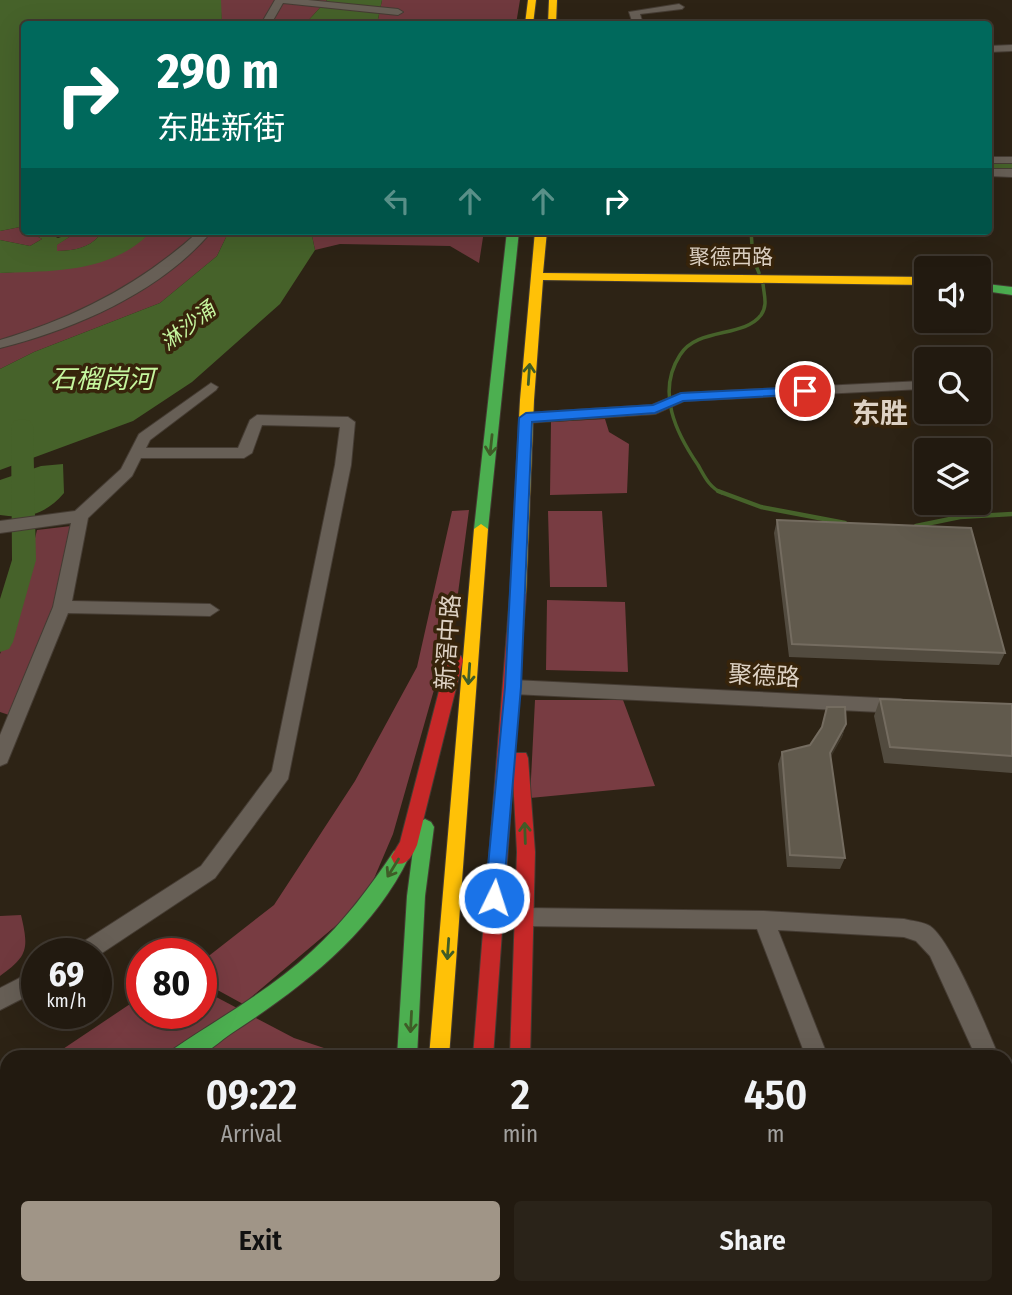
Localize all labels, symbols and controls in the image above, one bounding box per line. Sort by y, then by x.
text: 290 m [157,42,279,101]
icon: right [42,49,133,140]
text: 东胜新街 [157,109,285,147]
icon: left [378,182,416,220]
icon: ahead [451,182,489,220]
icon: ahead [524,182,562,220]
icon: right [597,182,635,220]
street label: 聚德西路 [689,244,773,270]
map controls [914,256,991,515]
button: sound [914,256,991,333]
water label: 淋沙涌 [155,295,222,356]
button: search [914,347,991,424]
pin [775,361,835,421]
water label: 石榴岗河 [50,364,159,395]
one-way arrow [523,364,536,386]
icon: arrive [786,372,824,410]
district label: 东胜 [852,397,908,430]
one-way arrow [484,433,497,456]
button: layers [914,438,991,515]
street label: 新滘中路 [431,593,465,691]
street label: 聚德路 [727,660,801,692]
one-way arrow [462,662,475,684]
one-way arrow [519,821,532,844]
one-way arrow [385,858,399,878]
position arrow [457,861,531,935]
speed limit sign: 80 [126,938,217,1029]
one-way arrow [441,938,454,960]
text: 69 [49,953,84,995]
text: km/h [46,990,87,1012]
one-way arrow [404,1010,417,1033]
text: 09:22 [205,1070,297,1120]
text: 2 [511,1070,530,1120]
text: 450 [744,1070,808,1120]
text: Arrival [221,1120,282,1148]
text: min [503,1120,538,1148]
text: m [767,1120,784,1148]
button: Exit [21,1201,500,1281]
button: Share [514,1201,992,1281]

